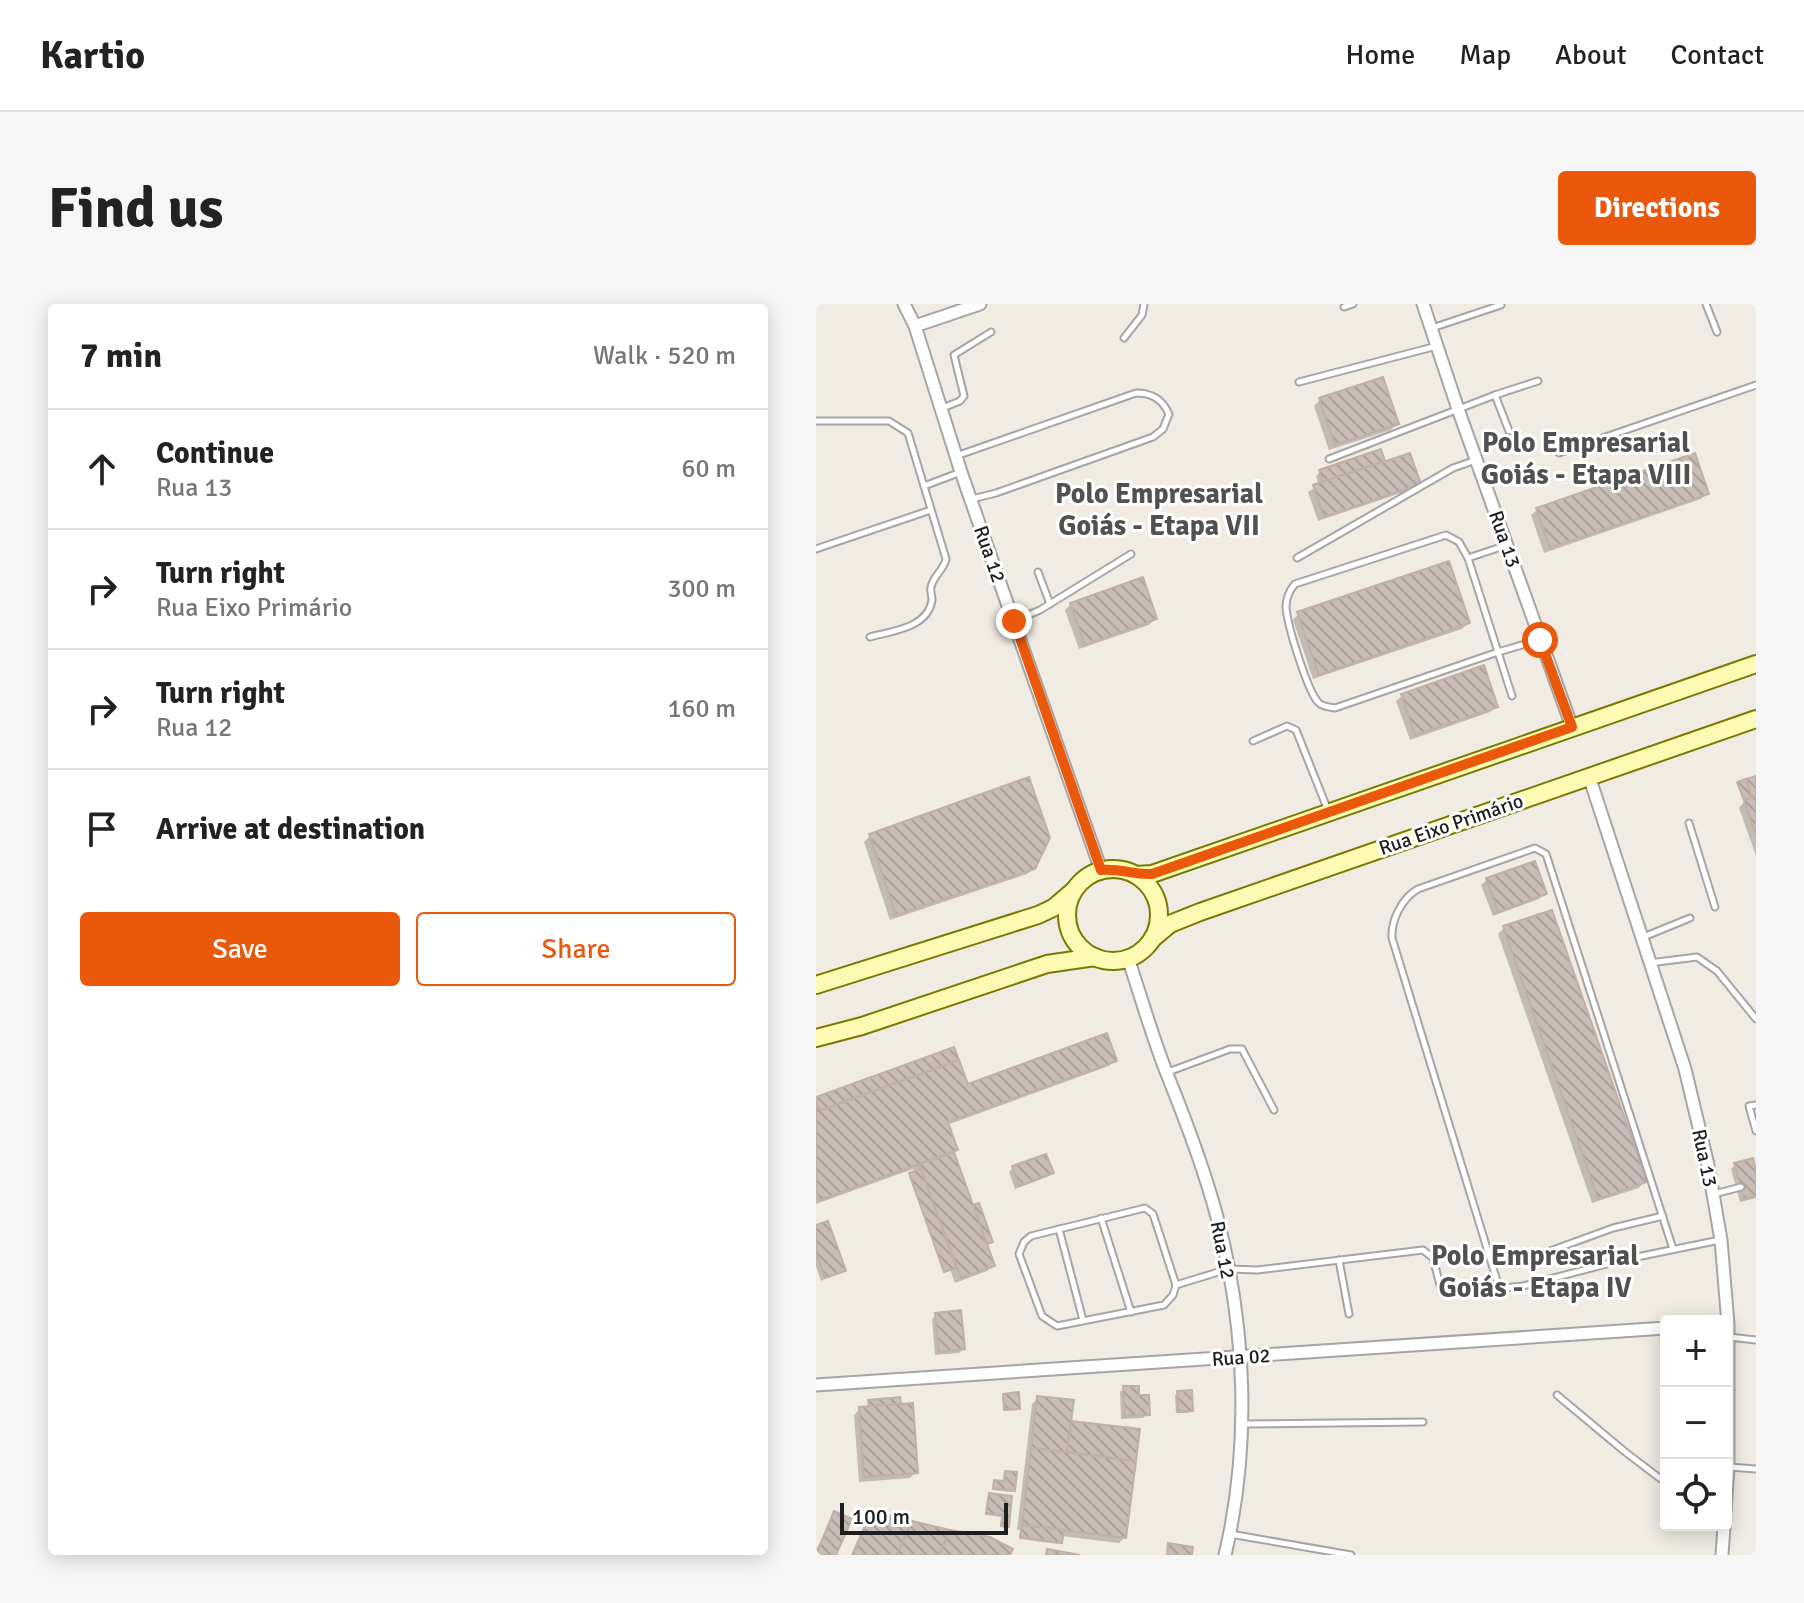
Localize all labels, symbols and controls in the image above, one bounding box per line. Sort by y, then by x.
text: Kartio [40,32,145,79]
text: Home [1346,38,1415,72]
text: Map [1459,38,1511,72]
text: About [1555,38,1627,72]
text: Contact [1671,38,1764,72]
button: Directions [1558,171,1756,245]
text: Find us [48,174,223,243]
text: 7 min [80,335,162,377]
text: Walk · 520 m [593,340,736,372]
district label: Polo Empresarial Goiás - Etapa VIII [1481,426,1691,492]
text: Continue [156,435,274,472]
icon: ahead [80,447,124,491]
text: 60 m [681,453,736,485]
text: Rua 13 [156,472,232,504]
district label: Polo Empresarial Goiás - Etapa VII [1055,477,1263,543]
street label: Rua 13 [1483,507,1526,571]
street label: Rua 12 [968,522,1011,586]
text: Turn right [156,555,285,592]
icon: right [80,567,124,611]
text: 300 m [667,573,736,605]
text: Rua Eixo Primário [156,592,352,624]
route end [996,603,1032,639]
route start [1522,622,1558,658]
text: Turn right [156,675,285,712]
icon: right [80,687,124,731]
text: 160 m [667,693,736,725]
text: Rua 12 [156,712,232,744]
street label: Rua Eixo Primário [1376,788,1527,861]
icon: arrive [80,807,124,851]
text: Arrive at destination [156,811,425,848]
button: Save [80,912,400,986]
button: Share [416,912,736,986]
street label: Rua 13 [1686,1127,1723,1189]
street label: Rua 12 [1205,1219,1240,1281]
district label: Polo Empresarial Goiás - Etapa IV [1431,1239,1639,1305]
map controls [1660,1315,1732,1531]
button: + [1660,1315,1732,1387]
street label: Rua 02 [1211,1343,1271,1372]
button: − [1660,1387,1732,1459]
button: locate [1660,1459,1732,1531]
scale bar [840,1499,1008,1535]
text: 100 m [852,1503,910,1530]

